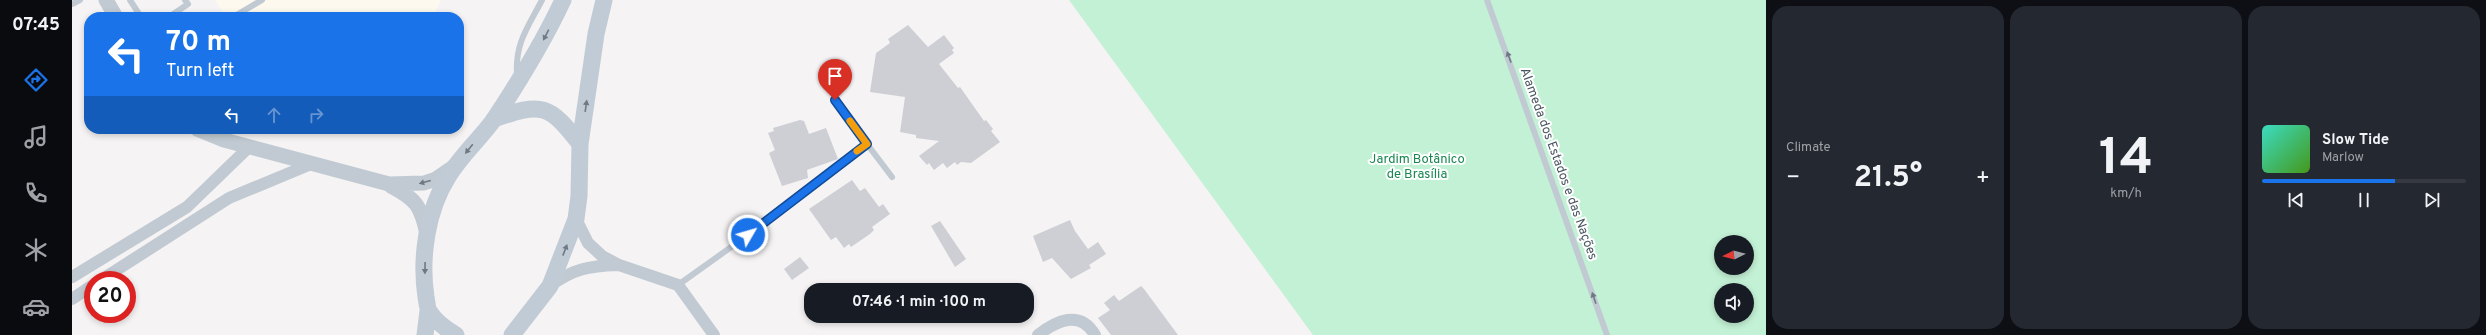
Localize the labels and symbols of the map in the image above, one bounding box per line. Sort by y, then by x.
one-way arrow [543,29,549,41]
one-way arrow [1505,51,1511,63]
pin [818,59,852,100]
street label: Alameda dos Estados e das Nações [1516,66,1600,262]
one-way arrow [583,100,589,112]
one-way arrow [464,144,473,155]
park label: Jardim Botânico de Brasília [1369,152,1465,183]
one-way arrow [419,179,431,185]
position arrow [727,214,769,256]
north arrow [1714,235,1754,275]
one-way arrow [562,244,568,256]
one-way arrow [422,262,428,275]
speed limit sign: 20 [84,271,136,323]
one-way arrow [1591,292,1597,304]

